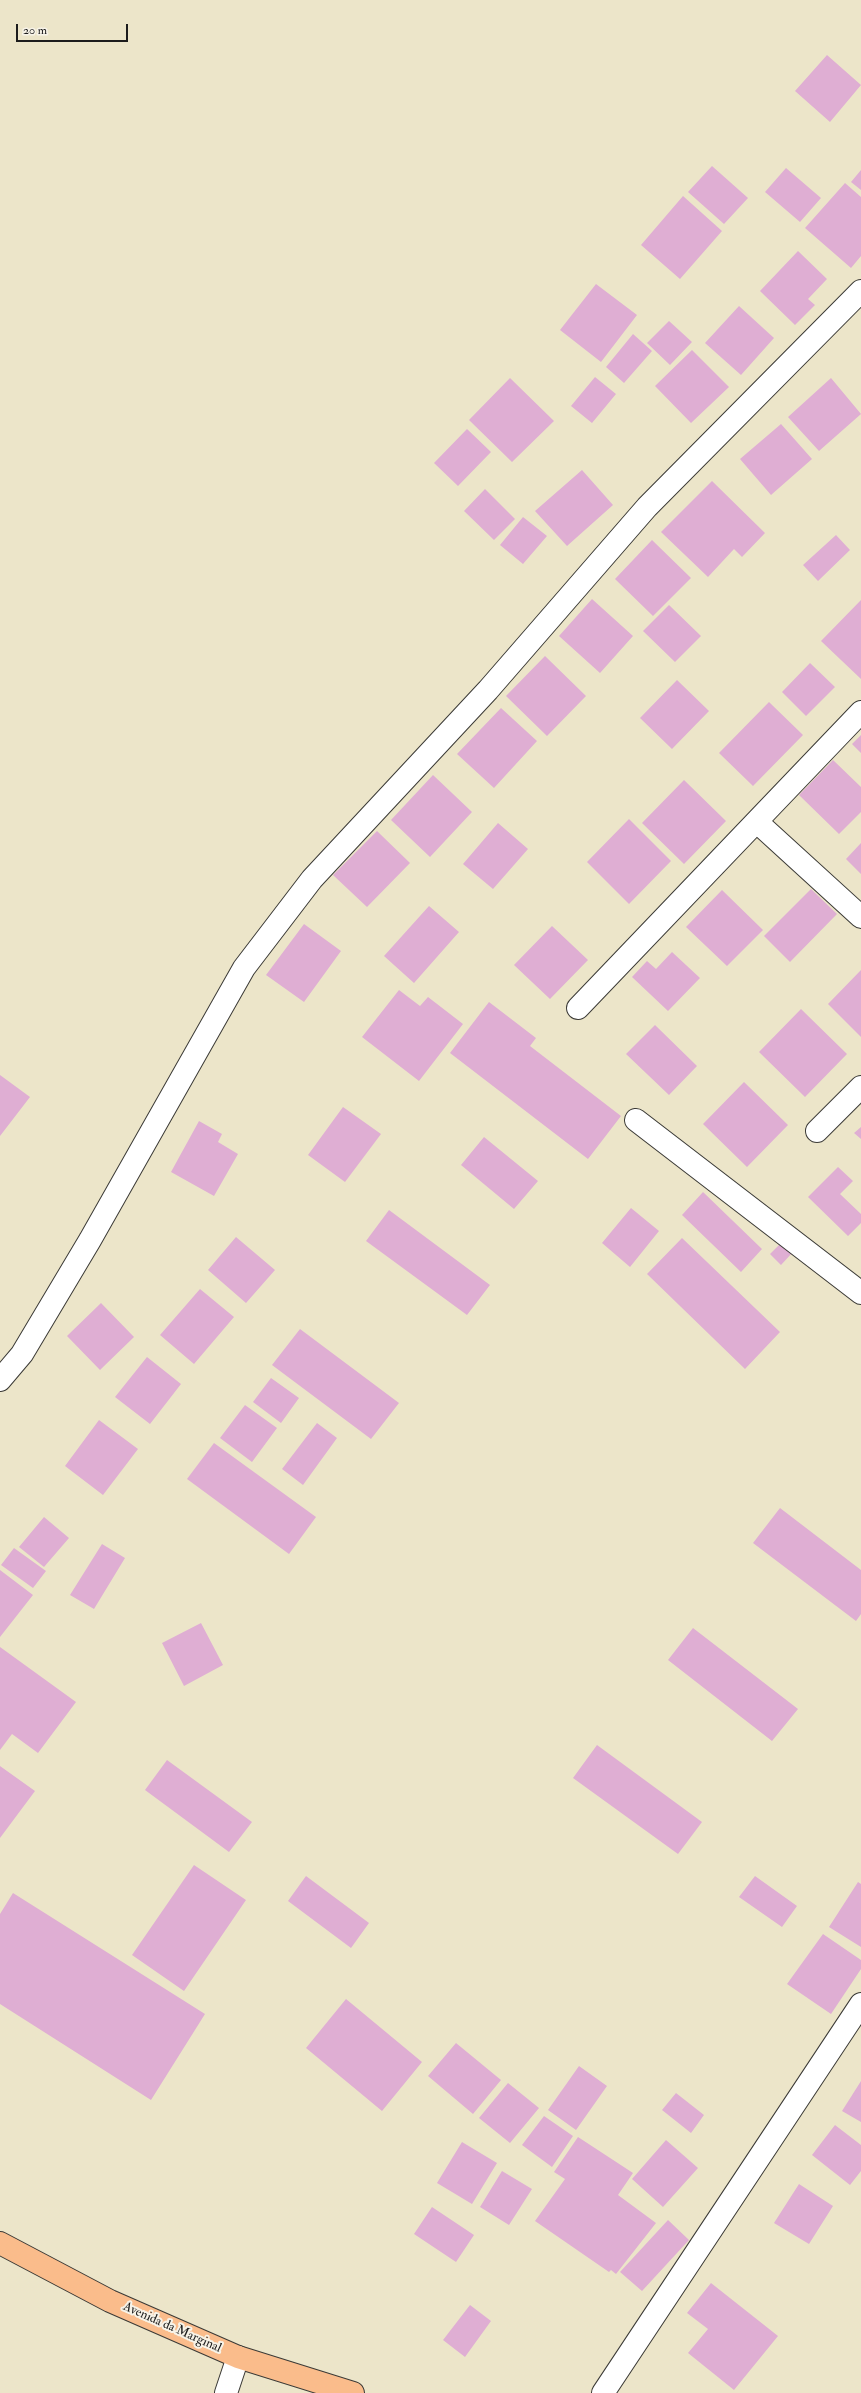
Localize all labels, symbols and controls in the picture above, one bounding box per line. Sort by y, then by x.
scale bar [18,16,130,42]
text: 20 m [23,23,47,38]
street label: Avenida da Marginal [121,2299,223,2357]

